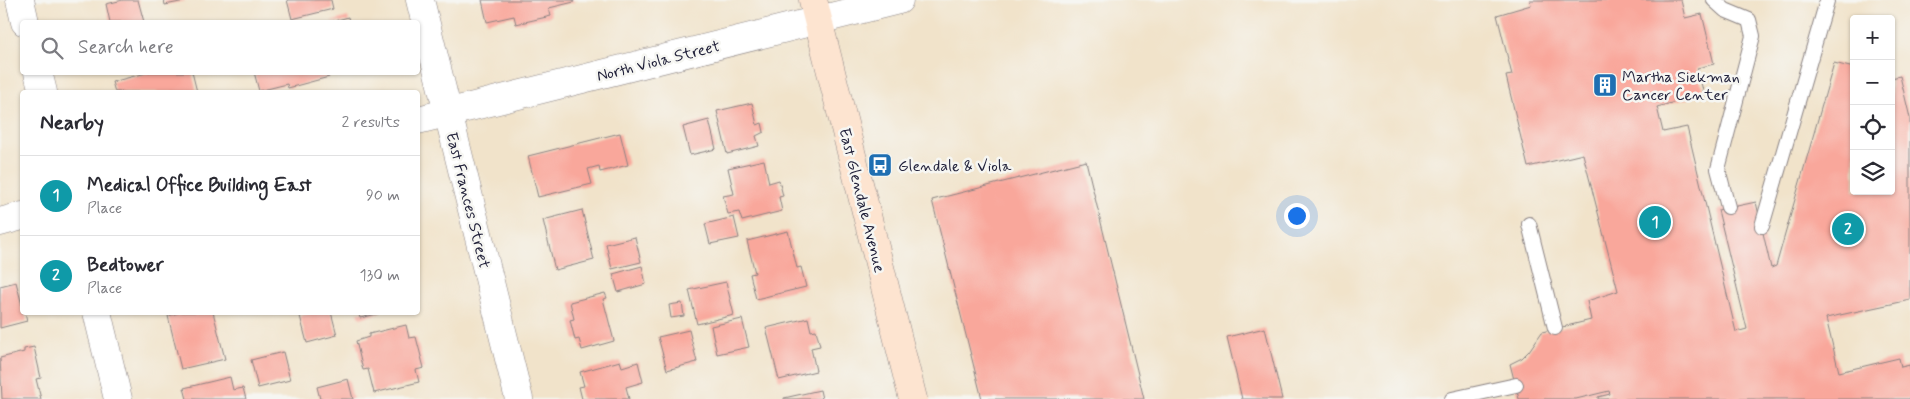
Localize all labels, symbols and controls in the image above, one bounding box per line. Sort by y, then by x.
map controls [1850,15,1895,195]
button: + [1850,15,1895,60]
search box [20,20,420,75]
icon: search [38,34,66,62]
text: Search here [78,35,174,60]
street label: North Viola Street [595,36,723,87]
button: − [1850,60,1895,105]
place label: Martha Siekman Cancer Center [1622,67,1740,106]
building icon: Martha Siekman Cancer Center [1592,72,1618,98]
button: locate [1850,105,1895,150]
text: Nearby [40,109,104,137]
text: 2 results [342,112,400,133]
street label: East Glendale Avenue [833,126,890,275]
street label: East Frances Street [440,130,495,271]
button: layers [1850,150,1895,195]
bus stop icon: Glendale & Viola [867,152,893,178]
place label: Glendale & Viola [898,156,1012,177]
text: Medical Office Building East [87,173,312,198]
text: 1 [52,185,60,206]
text: 90 m [366,185,400,206]
text: Place [87,198,122,219]
your location [1284,203,1310,229]
pin: 1 [1639,203,1671,241]
pin: 2 [1832,210,1864,248]
text: Bedtower [87,253,164,278]
text: 2 [52,265,60,286]
text: 130 m [359,265,400,286]
text: Place [87,278,122,299]

